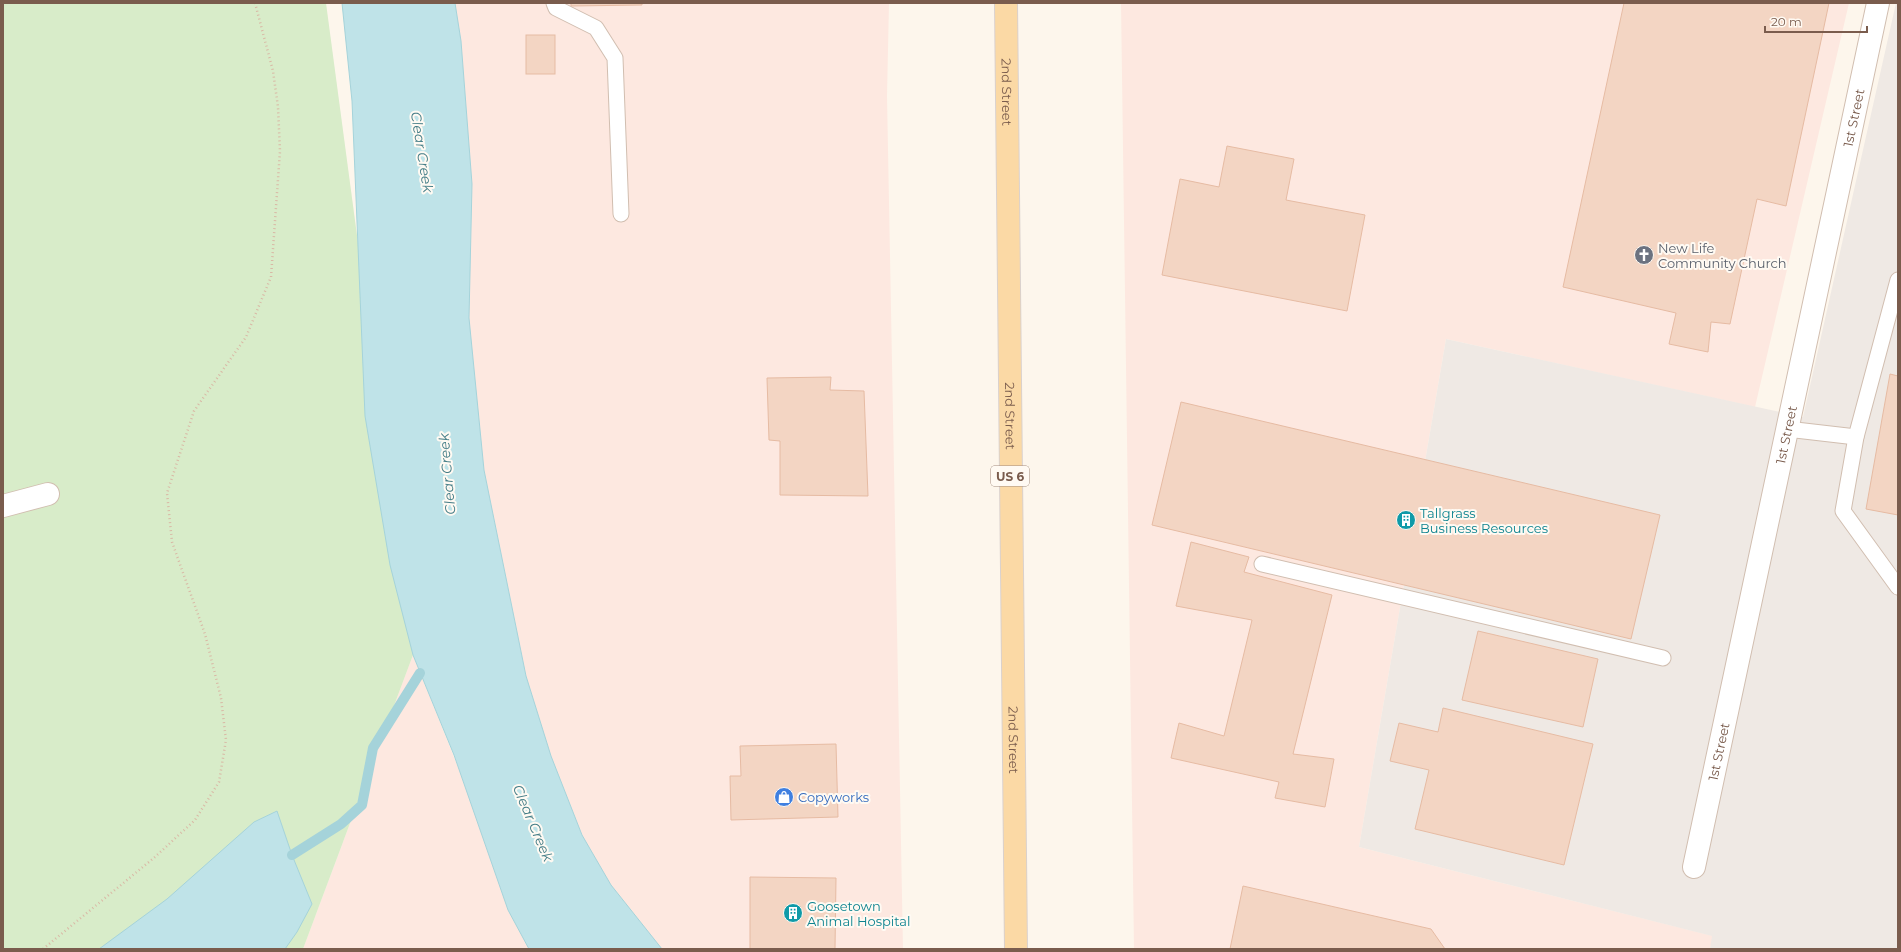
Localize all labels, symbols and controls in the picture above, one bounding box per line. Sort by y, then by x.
scale bar [1765,8,1867,34]
text: 20 m [1771,14,1802,29]
street label: 2nd Street [999,58,1015,126]
street label: 1st Street [1840,87,1868,148]
water label: Clear Creek [407,110,437,194]
place label: New Life Community Church [1658,240,1787,271]
church icon: New Life Community Church [1633,244,1655,266]
street label: 2nd Street [1002,382,1019,450]
street label: 1st Street [1772,404,1800,465]
water label: Clear Creek [434,432,460,516]
road number: US 6 [991,466,1029,486]
place label: Tallgrass Business Resources [1420,505,1548,536]
building icon: Tallgrass Business Resources [1395,509,1417,531]
street label: 2nd Street [1005,706,1022,774]
street label: 1st Street [1705,721,1733,782]
water label: Clear Creek [509,782,558,865]
shop icon: Copyworks [773,786,795,808]
place label: Copyworks [798,789,869,805]
place label: Goosetown Animal Hospital [807,898,910,929]
building icon: Goosetown Animal Hospital [782,902,804,924]

